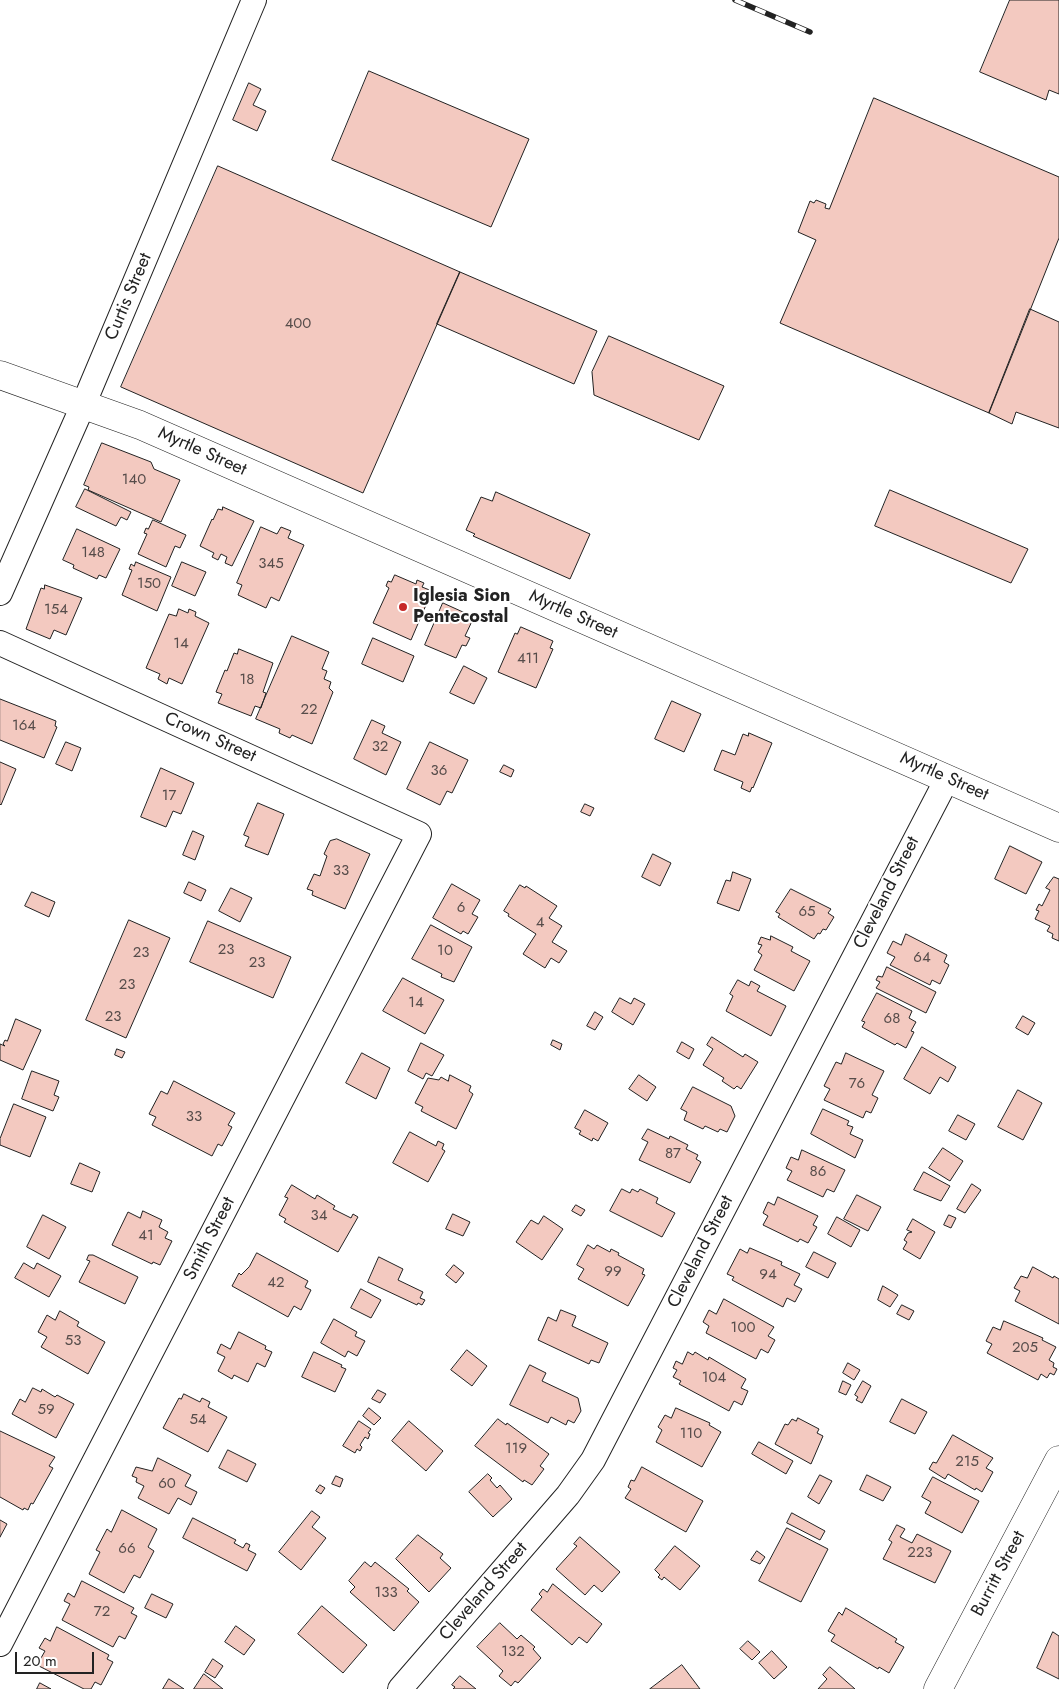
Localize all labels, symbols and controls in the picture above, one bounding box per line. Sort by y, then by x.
street label: Curtis Street [101,250,157,344]
house number: 400 [285,315,311,333]
street label: Myrtle Street [154,423,250,481]
house number: 140 [122,471,146,489]
house number: 148 [81,544,105,562]
house number: 345 [258,555,284,573]
house number: 150 [137,575,161,593]
place label: Iglesia Sion Pentecostal [413,586,510,628]
street label: Myrtle Street [525,586,621,644]
house number: 154 [44,601,68,619]
marker: Iglesia Sion Pentecostal [397,601,409,613]
house number: 14 [173,635,189,653]
house number: 411 [517,650,539,668]
house number: 18 [240,671,254,689]
house number: 22 [300,701,318,719]
street label: Crown Street [161,708,259,768]
house number: 164 [12,717,36,735]
house number: 32 [372,738,388,756]
street label: Myrtle Street [896,748,992,806]
house number: 36 [431,762,447,780]
house number: 17 [162,787,176,805]
street label: Cleveland Street [849,833,925,953]
house number: 33 [333,862,349,880]
house number: 6 [457,899,465,917]
house number: 65 [798,903,816,921]
house number: 4 [536,914,544,932]
house number: 23 [218,941,234,959]
house number: 10 [437,942,453,960]
house number: 23 [133,944,149,962]
house number: 64 [913,949,931,967]
house number: 23 [249,954,265,972]
house number: 23 [119,976,135,994]
house number: 14 [408,994,424,1012]
house number: 23 [105,1008,121,1026]
house number: 68 [884,1010,900,1028]
house number: 76 [849,1075,865,1093]
house number: 33 [186,1108,202,1126]
house number: 87 [665,1145,681,1163]
house number: 86 [810,1163,826,1181]
street label: Cleveland Street [663,1192,739,1312]
street label: Smith Street [180,1194,240,1284]
house number: 34 [311,1207,327,1225]
house number: 41 [138,1227,154,1245]
house number: 99 [604,1263,622,1281]
house number: 94 [759,1266,777,1284]
house number: 42 [267,1274,285,1292]
house number: 100 [731,1319,755,1337]
house number: 53 [65,1332,81,1350]
house number: 205 [1012,1339,1038,1357]
house number: 104 [702,1369,726,1387]
house number: 59 [37,1401,55,1419]
house number: 54 [189,1411,207,1429]
house number: 110 [680,1425,702,1443]
house number: 119 [505,1440,527,1458]
house number: 215 [955,1453,979,1471]
house number: 60 [158,1475,176,1493]
street label: Burritt Street [968,1528,1030,1620]
street label: Cleveland Street [435,1538,533,1646]
house number: 66 [118,1540,136,1558]
house number: 223 [907,1544,933,1562]
house number: 133 [374,1584,398,1602]
house number: 72 [94,1603,110,1621]
scale bar [18,1642,96,1674]
house number: 132 [501,1643,525,1661]
text: 20 m [23,1650,57,1672]

